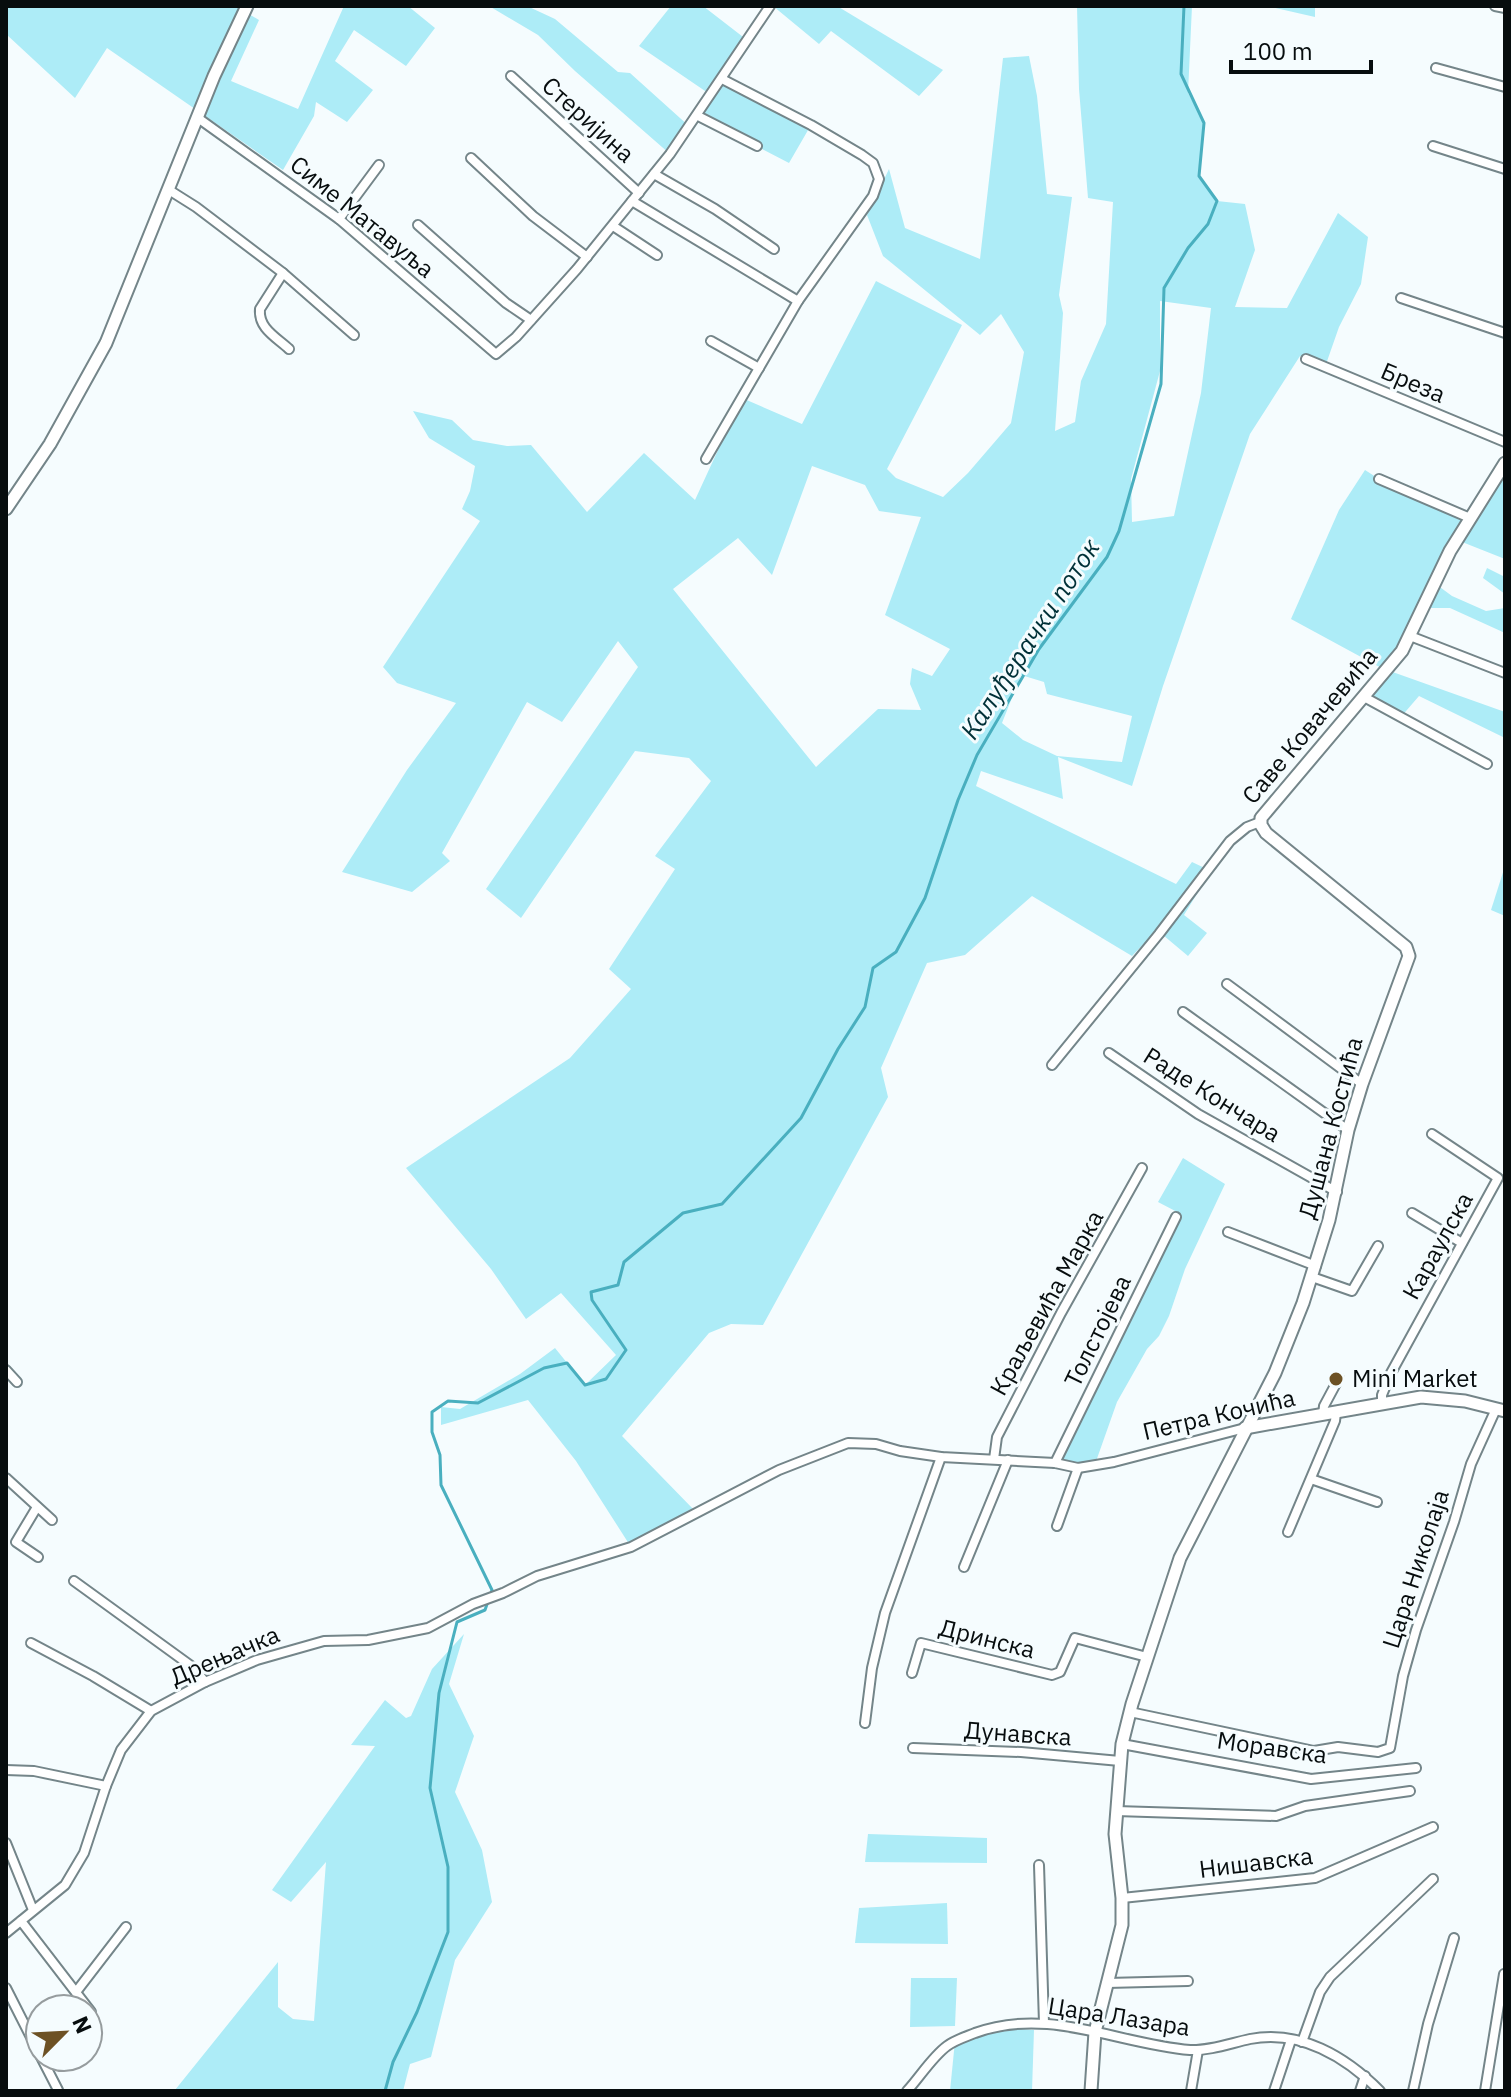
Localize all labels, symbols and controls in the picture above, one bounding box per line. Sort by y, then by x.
scale bar [1231,24,1371,74]
text: 100 m [1243,35,1313,67]
street label: Стеријина [536,69,642,169]
street label: Симе Матавуља [284,148,442,285]
street label: Бреза [1376,354,1451,410]
water label: Калуђерачки поток [952,531,1107,745]
street label: Саве Ковачевића [1234,640,1384,810]
street label: Душана Костића [1290,1033,1370,1222]
street label: Раде Кончара [1138,1039,1287,1149]
street label: Караулска [1394,1186,1480,1305]
street label: Краљевића Марка [982,1204,1110,1401]
street label: Толстојева [1056,1269,1138,1392]
place label: Mini Market [1352,1362,1478,1394]
marker: Mini Market [1327,1370,1345,1388]
street label: Петра Кочића [1139,1381,1298,1447]
street label: Цара Николаја [1374,1485,1456,1652]
street label: Дринска [936,1611,1039,1665]
street label: Дрењачка [165,1618,284,1692]
street label: Дунавска [963,1713,1073,1753]
street label: Моравска [1215,1723,1329,1771]
street label: Нишавска [1197,1839,1315,1885]
street label: Цара Лазара [1046,1989,1193,2043]
north arrow [24,1993,104,2073]
text: N [66,2011,99,2038]

